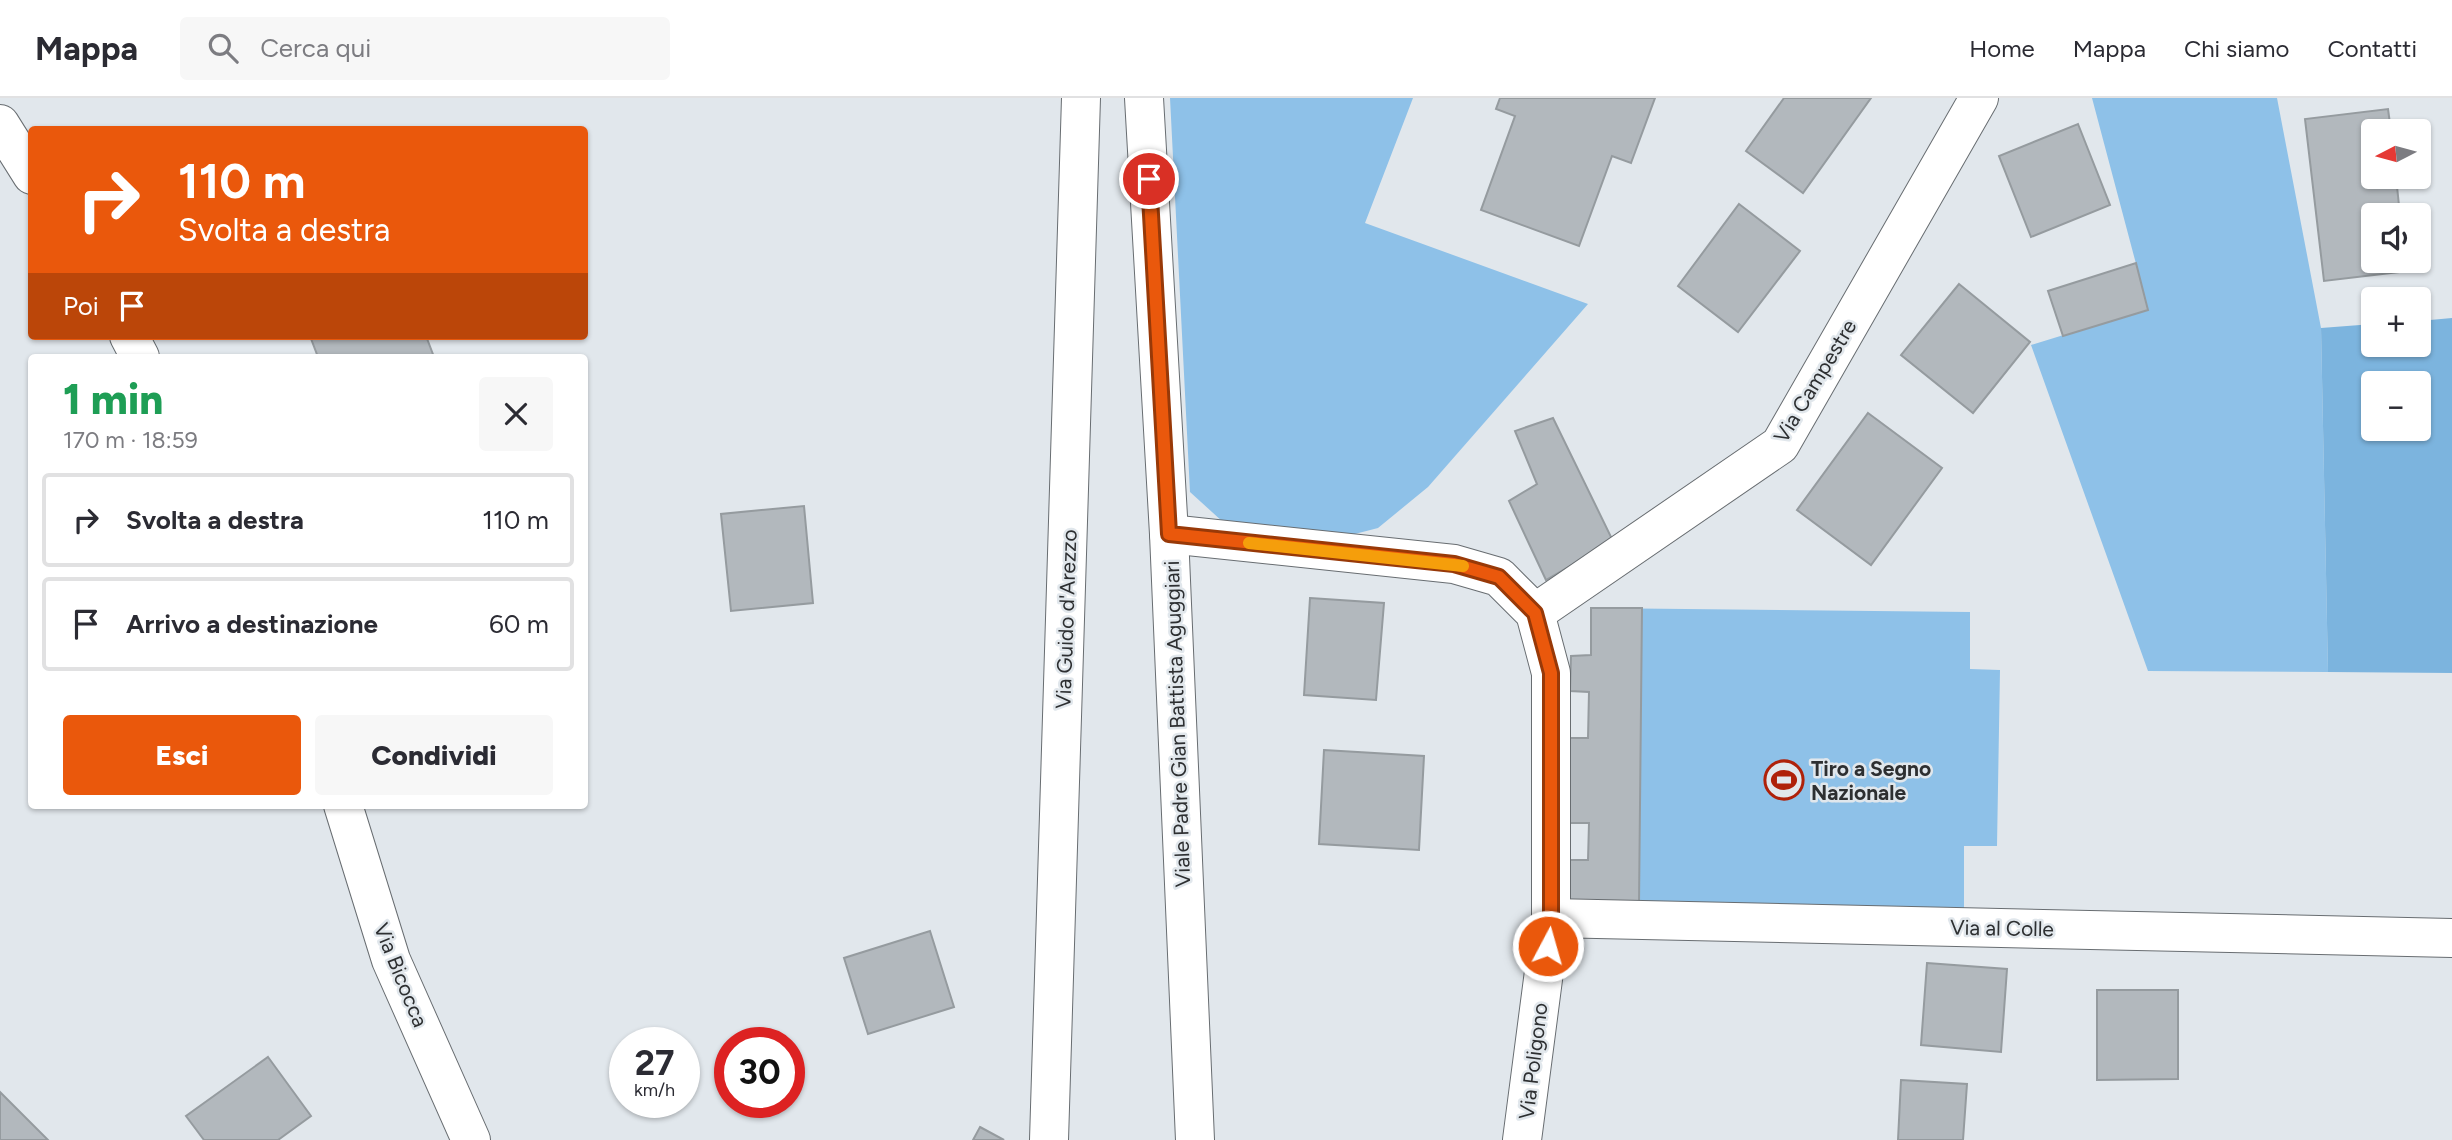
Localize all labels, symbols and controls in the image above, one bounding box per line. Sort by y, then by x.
search box [180,17,670,80]
text: Mappa [35,29,138,68]
icon: search [204,29,242,67]
text: Cerca qui [260,32,371,64]
text: Home [1969,34,2035,63]
text: Mappa [2073,34,2146,63]
text: Chi siamo [2184,34,2289,63]
text: Contatti [2327,34,2417,63]
north arrow [2361,119,2431,189]
map controls [2361,119,2431,441]
pin [1119,149,1179,209]
text: 110 m [178,151,306,210]
icon: right [63,154,154,245]
icon: arrive [1130,160,1168,198]
button: sound [2361,203,2431,273]
text: Svolta a destra [178,211,390,249]
icon: arrive [113,287,151,325]
button: + [2361,287,2431,357]
text: Poi [63,290,99,322]
street label: Via Campestre [1768,315,1862,447]
button: − [2361,371,2431,441]
text: 1 min [63,374,163,425]
button: close [479,377,553,451]
text: 170 m · 18:59 [63,426,198,454]
icon: right [67,501,105,539]
text: Svolta a destra [126,504,304,536]
text: 110 m [482,504,549,536]
street label: Via Guido d'Arezzo [1050,529,1082,709]
street label: Viale Padre Gian Battista Aguggiari [1159,560,1195,888]
icon: arrive [67,605,105,643]
text: Arrivo a destinazione [126,608,378,640]
text: 60 m [489,608,549,640]
button: Esci [63,715,301,795]
button: Condividi [315,715,553,795]
place label: Tiro a Segno Nazionale [1811,756,1931,805]
sports icon: Tiro a Segno Nazionale [1763,759,1805,801]
position arrow [1511,909,1585,983]
street label: Via al Colle [1950,915,2054,941]
street label: Via Bicocca [369,919,433,1031]
street label: Via Poligono [1513,1001,1553,1121]
speed limit sign: 30 [714,1027,805,1118]
text: 27 [635,1042,674,1084]
text: km/h [634,1079,675,1101]

